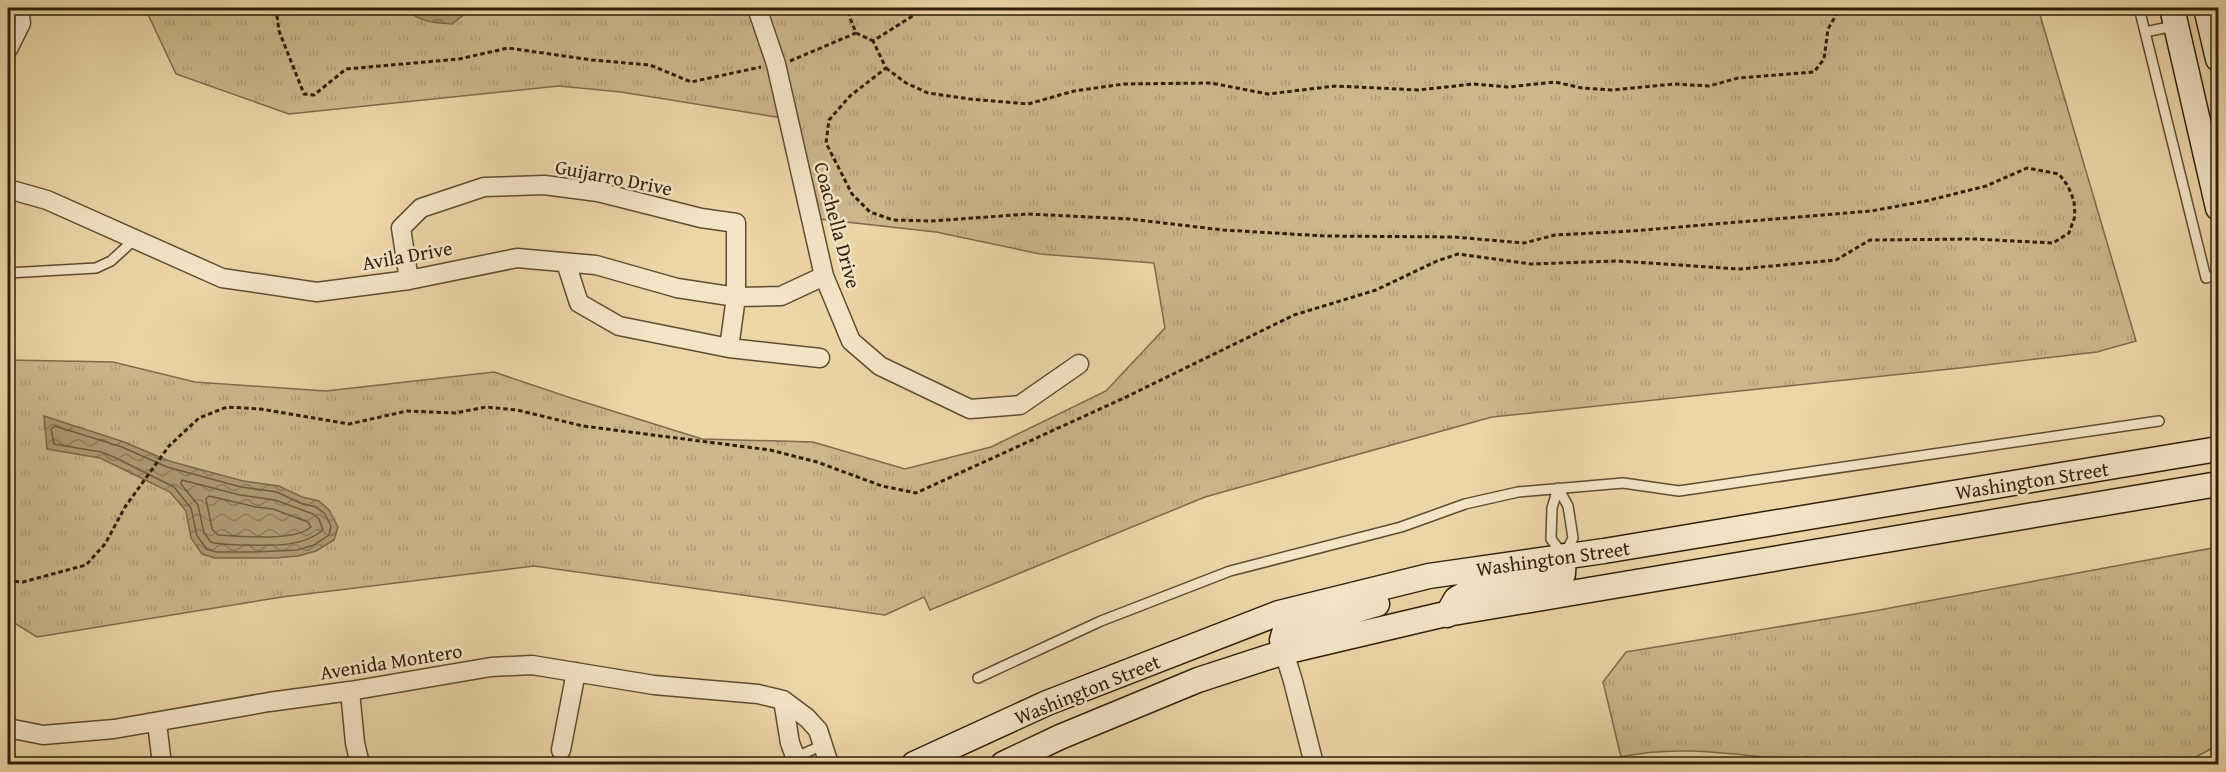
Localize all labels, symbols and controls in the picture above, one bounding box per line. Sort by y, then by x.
street label: Guijarro Drive [553,151,675,203]
street label: Coachella Drive [807,159,869,291]
street label: Avila Drive [360,233,454,277]
street label: Washington Street [1953,454,2111,506]
street label: Washington Street [1474,533,1632,583]
street label: Avenida Montero [318,635,464,687]
street label: Washington Street [1010,646,1164,732]

